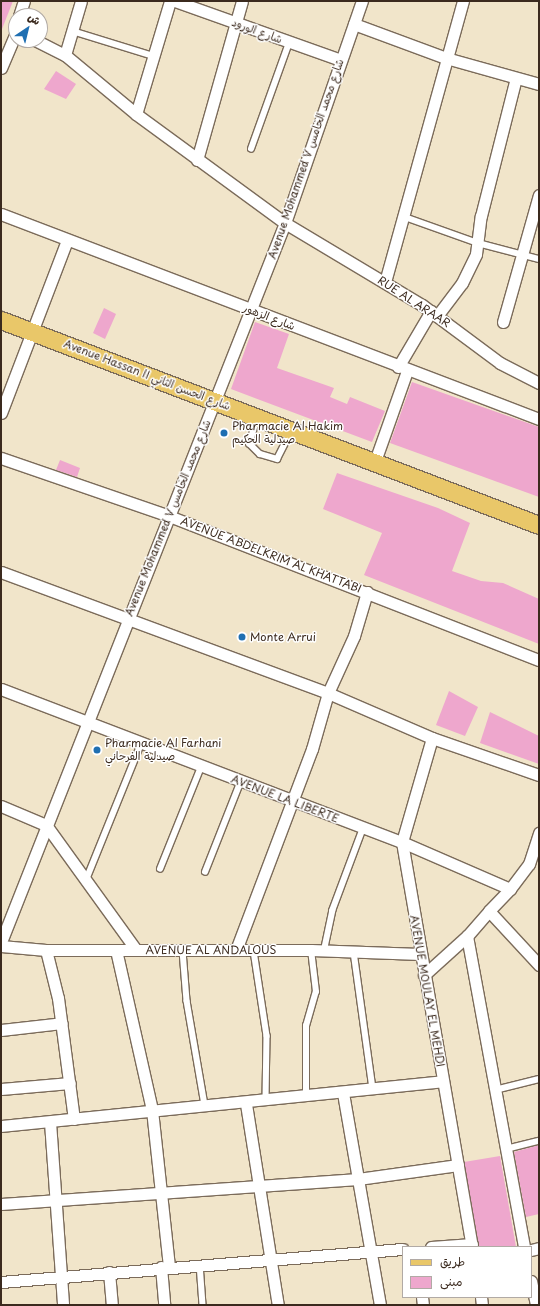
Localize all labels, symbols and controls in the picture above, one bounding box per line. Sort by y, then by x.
north arrow [8,8,48,48]
text: ش [25,8,44,29]
street label: شارع الورود [230,16,284,46]
street label: Avenue Mohammed V شارع محمد الخامس [265,57,347,261]
street label: RUE AL ARAAR [375,273,453,331]
street label: شارع الزهور [241,301,297,333]
street label: Avenue Hassan II شارع الحسن الثاني [62,337,232,413]
street label: Avenue Mohammed V شارع محمد الخامس [122,418,214,618]
place label: Pharmacie Al Hakim صيدلية الحكيم [232,420,343,446]
marker: Pharmacie Al Hakim صيدلية الحكيم [219,428,229,438]
street label: AVENUE ABDELKRIM AL KHATTABI [178,514,364,596]
place label: Monte Arrui [250,630,316,644]
marker: Monte Arrui [237,632,247,642]
place label: Pharmacie Al Farhani صيدلية الفرحاني [105,737,223,763]
marker: Pharmacie Al Farhani صيدلية الفرحاني [92,745,102,755]
street label: AVENUE LA LIBERTE [230,773,340,825]
street label: AVENUE MOULAY EL MEHDI [407,914,447,1068]
street label: AVENUE AL ANDALOUS [145,943,277,957]
legend [402,1246,532,1298]
text: طريق [440,1252,465,1270]
text: مبنى [440,1272,463,1290]

